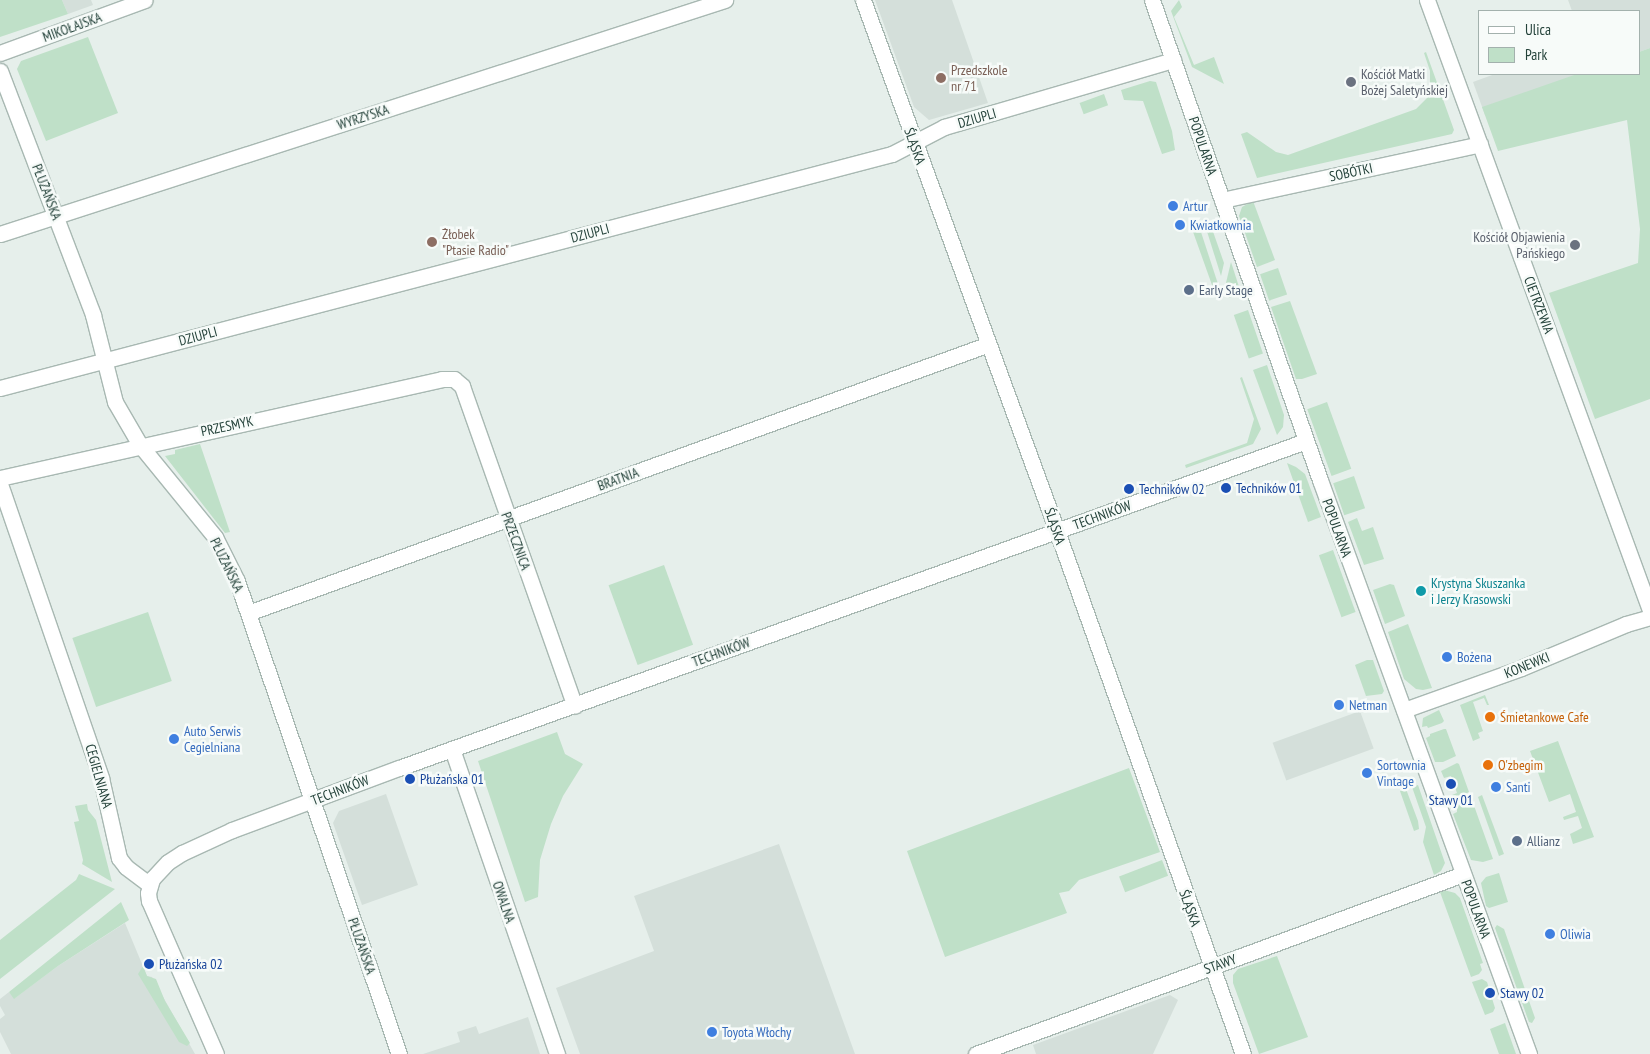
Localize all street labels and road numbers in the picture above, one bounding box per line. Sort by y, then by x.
street label: MIKOŁAJSKA [40,9,104,45]
street label: WYRZYSKA [335,101,391,133]
street label: DZIUPLI [956,105,998,131]
street label: POPULARNA [1185,115,1221,177]
street label: ŚLĄSKA [901,125,929,167]
street label: SOBÓTKI [1328,159,1374,185]
street label: PŁUŻAŃSKA [29,162,65,222]
street label: DZIUPLI [569,220,611,246]
street label: CIETRZEWIA [1520,274,1558,336]
street label: DZIUPLI [177,323,219,349]
street label: PRZESMYK [199,412,255,440]
street label: BRATNIA [595,464,641,494]
street label: TECHNIKÓW [1071,497,1133,533]
street label: POPULARNA [1319,497,1355,559]
street label: ŚLĄSKA [1041,505,1069,547]
street label: PRZECZNICA [498,510,534,572]
street label: PŁUŻAŃSKA [207,535,247,595]
street label: TECHNIKÓW [690,634,752,670]
street label: KONEWKI [1502,648,1552,682]
street label: CEGIELNIANA [82,742,116,810]
street label: TECHNIKÓW [309,771,371,809]
street label: POPULARNA [1458,878,1494,940]
street label: OWALNA [489,879,519,925]
street label: ŚLĄSKA [1176,887,1204,929]
street label: PŁUŻAŃSKA [344,916,380,976]
street label: STAWY [1201,950,1239,978]

